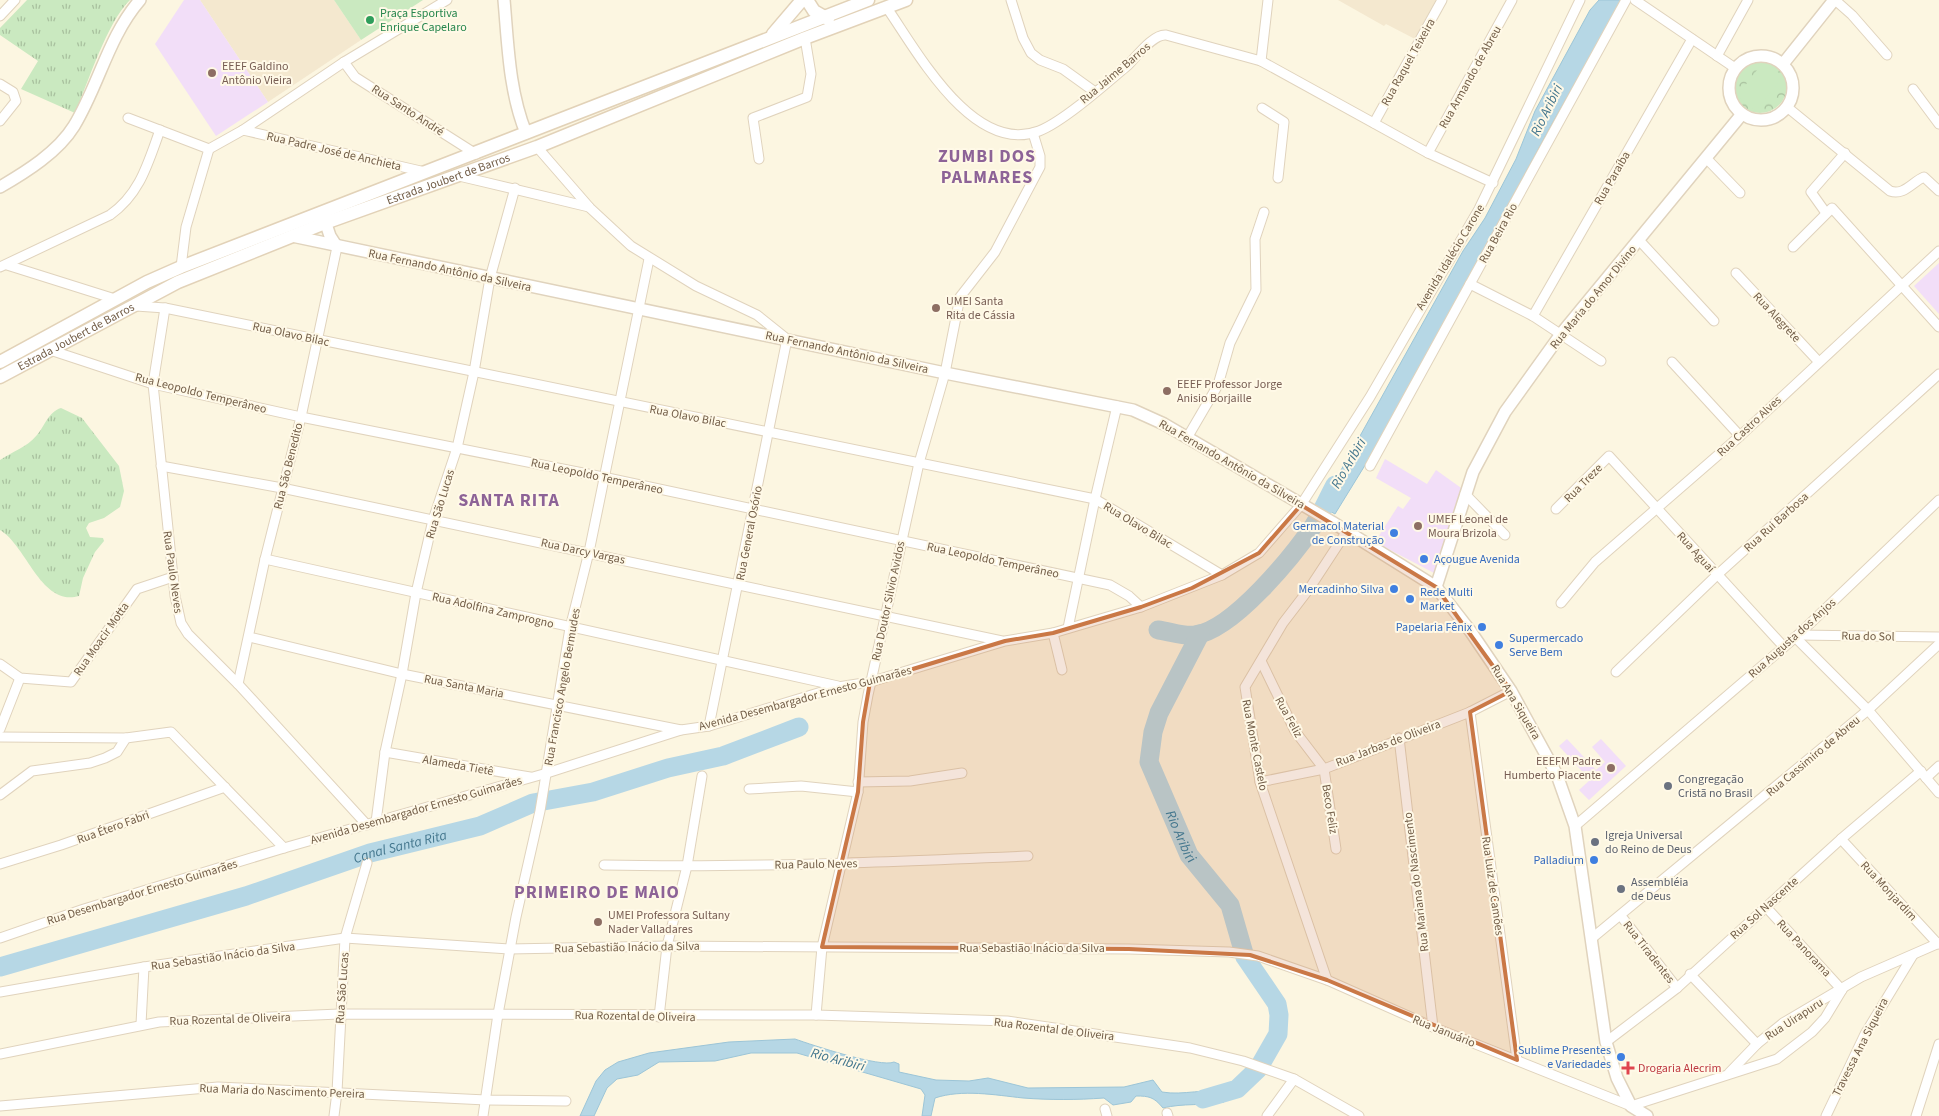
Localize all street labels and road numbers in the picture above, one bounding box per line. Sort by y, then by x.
street label: Rua Raquel Teixeira [1377,15,1440,109]
street label: Rua Armando de Abreu [1435,23,1506,132]
street label: Rua Jaime Barros [1076,39,1154,108]
street label: Rua Santo André [368,81,447,140]
street label: Rua Padre José de Anchieta [265,128,403,175]
street label: Rua Paraíba [1590,148,1635,208]
street label: Estrada Joubert de Barros [384,149,512,209]
street label: Rua Beira Rio [1475,200,1522,266]
street label: Avenida Idalécio Carone [1412,201,1489,313]
street label: Rua Maria do Amor Divino [1546,242,1641,353]
street label: Rua Fernando Antônio da Silveira [367,245,533,296]
street label: Rua Alegrete [1749,289,1804,346]
street label: Estrada Joubert de Barros [15,299,138,375]
street label: Rua Olavo Bilac [251,318,331,351]
street label: Rua Fernando Antônio da Silveira [764,327,930,378]
street label: Rua Leopoldo Temperâneo [133,369,268,418]
street label: Rua Castro Alves [1713,392,1785,461]
street label: Rua Olavo Bilac [648,401,728,432]
street label: Rua Fernando Antônio da Silveira [1156,416,1308,513]
street label: Rua São Benedito [270,421,307,511]
street label: Rua Leopoldo Temperâneo [529,454,665,499]
street label: Rua Treze [1560,460,1607,507]
street label: Rua São Lucas [422,467,459,541]
street label: Rua General Osório [732,484,767,582]
street label: Rua Rui Barbosa [1740,489,1812,556]
street label: Rua Olavo Bilac [1100,498,1176,553]
street label: Rua Aguaí [1673,528,1719,577]
street label: Rua Paulo Neves [158,530,187,614]
street label: Rua Darcy Vargas [539,534,627,569]
street label: Rua Leopoldo Temperâneo [925,538,1061,583]
street label: Rua Doutor Silvio Avidos [867,540,910,663]
street label: Rua Adolfina Zamprogno [430,588,556,633]
street label: Rua Augusta dos Anjos [1745,594,1840,682]
street label: Rua Moacir Motta [70,599,133,680]
street label: Rua Francisco Angelo Bermudes [540,607,585,767]
street label: Rua do Sol [1841,628,1895,645]
street label: Avenida Desembargador Ernesto Guimarães [697,662,913,735]
street label: Rua Ana Siqueira [1486,662,1545,743]
street label: Rua Santa Maria [423,670,505,703]
street label: Rua Feliz [1270,694,1307,741]
street label: Rua Monte Castelo [1237,698,1272,792]
street label: Rua Cassimiro de Abreu [1763,712,1864,801]
street label: Rua Jarbas de Oliveira [1333,716,1443,771]
street label: Alameda Tietê [421,751,495,780]
street label: Avenida Desembargador Ernesto Guimarães [308,772,524,849]
street label: Beco Feliz [1317,783,1342,835]
street label: Rua Étero Fabri [75,806,152,848]
street label: Rua Mariana do Nascimento [1400,811,1433,953]
street label: Rua Luiz de Camões [1477,835,1508,937]
street label: Rua Desembargador Ernesto Guimarães [45,855,240,930]
street label: Rua Paulo Neves [774,855,858,874]
street label: Rua Monjardim [1856,858,1921,925]
street label: Rua Sol Nascente [1726,873,1802,944]
street label: Rua Panorama [1772,916,1835,981]
street label: Rua Tiradentes [1619,917,1678,987]
street label: Rua Sebastião Inácio da Silva [150,938,296,975]
street label: Rua Sebastião Inácio da Silva [554,938,700,957]
street label: Rua Sebastião Inácio da Silva [959,940,1105,957]
street label: Rua São Lucas [332,952,353,1024]
street label: Rua Uirapuru [1762,994,1827,1045]
street label: Travessa Ana Siqueira [1828,995,1893,1100]
street label: Rua Rozental de Oliveira [574,1007,696,1026]
street label: Rua Rozental de Oliveira [169,1009,291,1030]
street label: Rua Januário [1410,1011,1478,1052]
street label: Rua Rozental de Oliveira [993,1014,1115,1045]
street label: Rua Maria do Nascimento Pereira [199,1080,365,1103]

